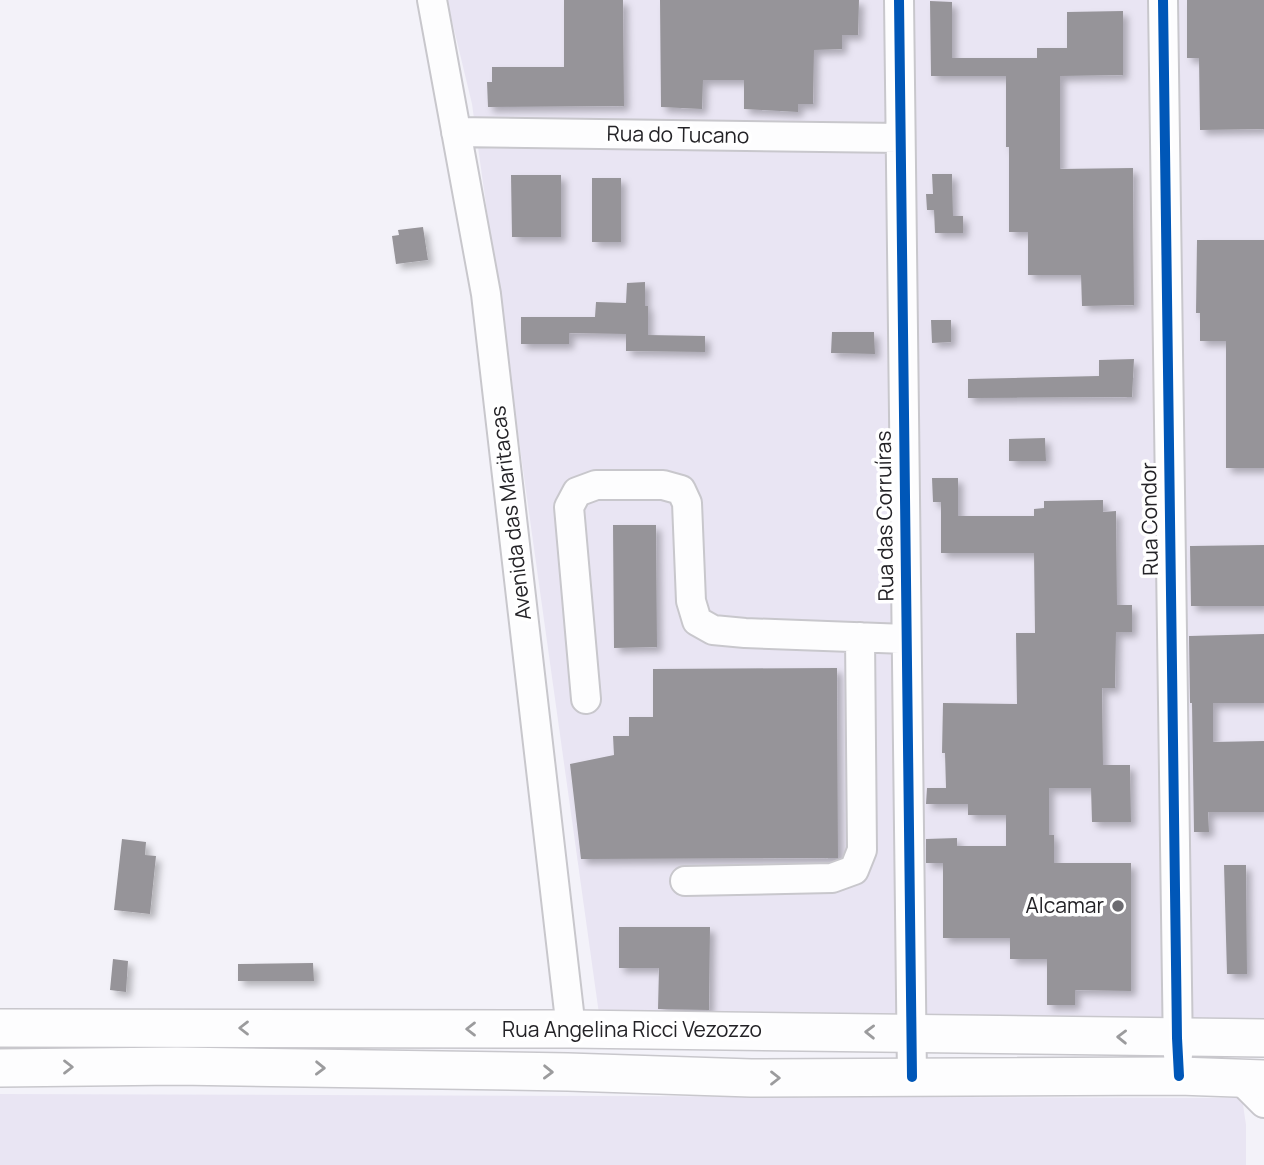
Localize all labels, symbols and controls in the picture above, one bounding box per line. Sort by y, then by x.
street label: Rua do Tucano [606,119,750,149]
street label: Avenida das Maritacas [483,404,537,622]
street label: Rua das Corruíras [869,430,899,602]
street label: Rua Condor [1134,461,1164,576]
place label: Alcamar [1026,891,1104,919]
marker: Alcamar [1110,898,1126,914]
street label: Rua Angelina Ricci Vezozzo [502,1015,762,1043]
one-way arrow [238,1020,249,1036]
one-way arrow [466,1021,476,1037]
one-way arrow [865,1024,875,1040]
one-way arrow [1117,1029,1128,1044]
one-way arrow [63,1059,74,1075]
one-way arrow [315,1061,326,1076]
one-way arrow [543,1064,553,1080]
one-way arrow [770,1070,781,1085]

